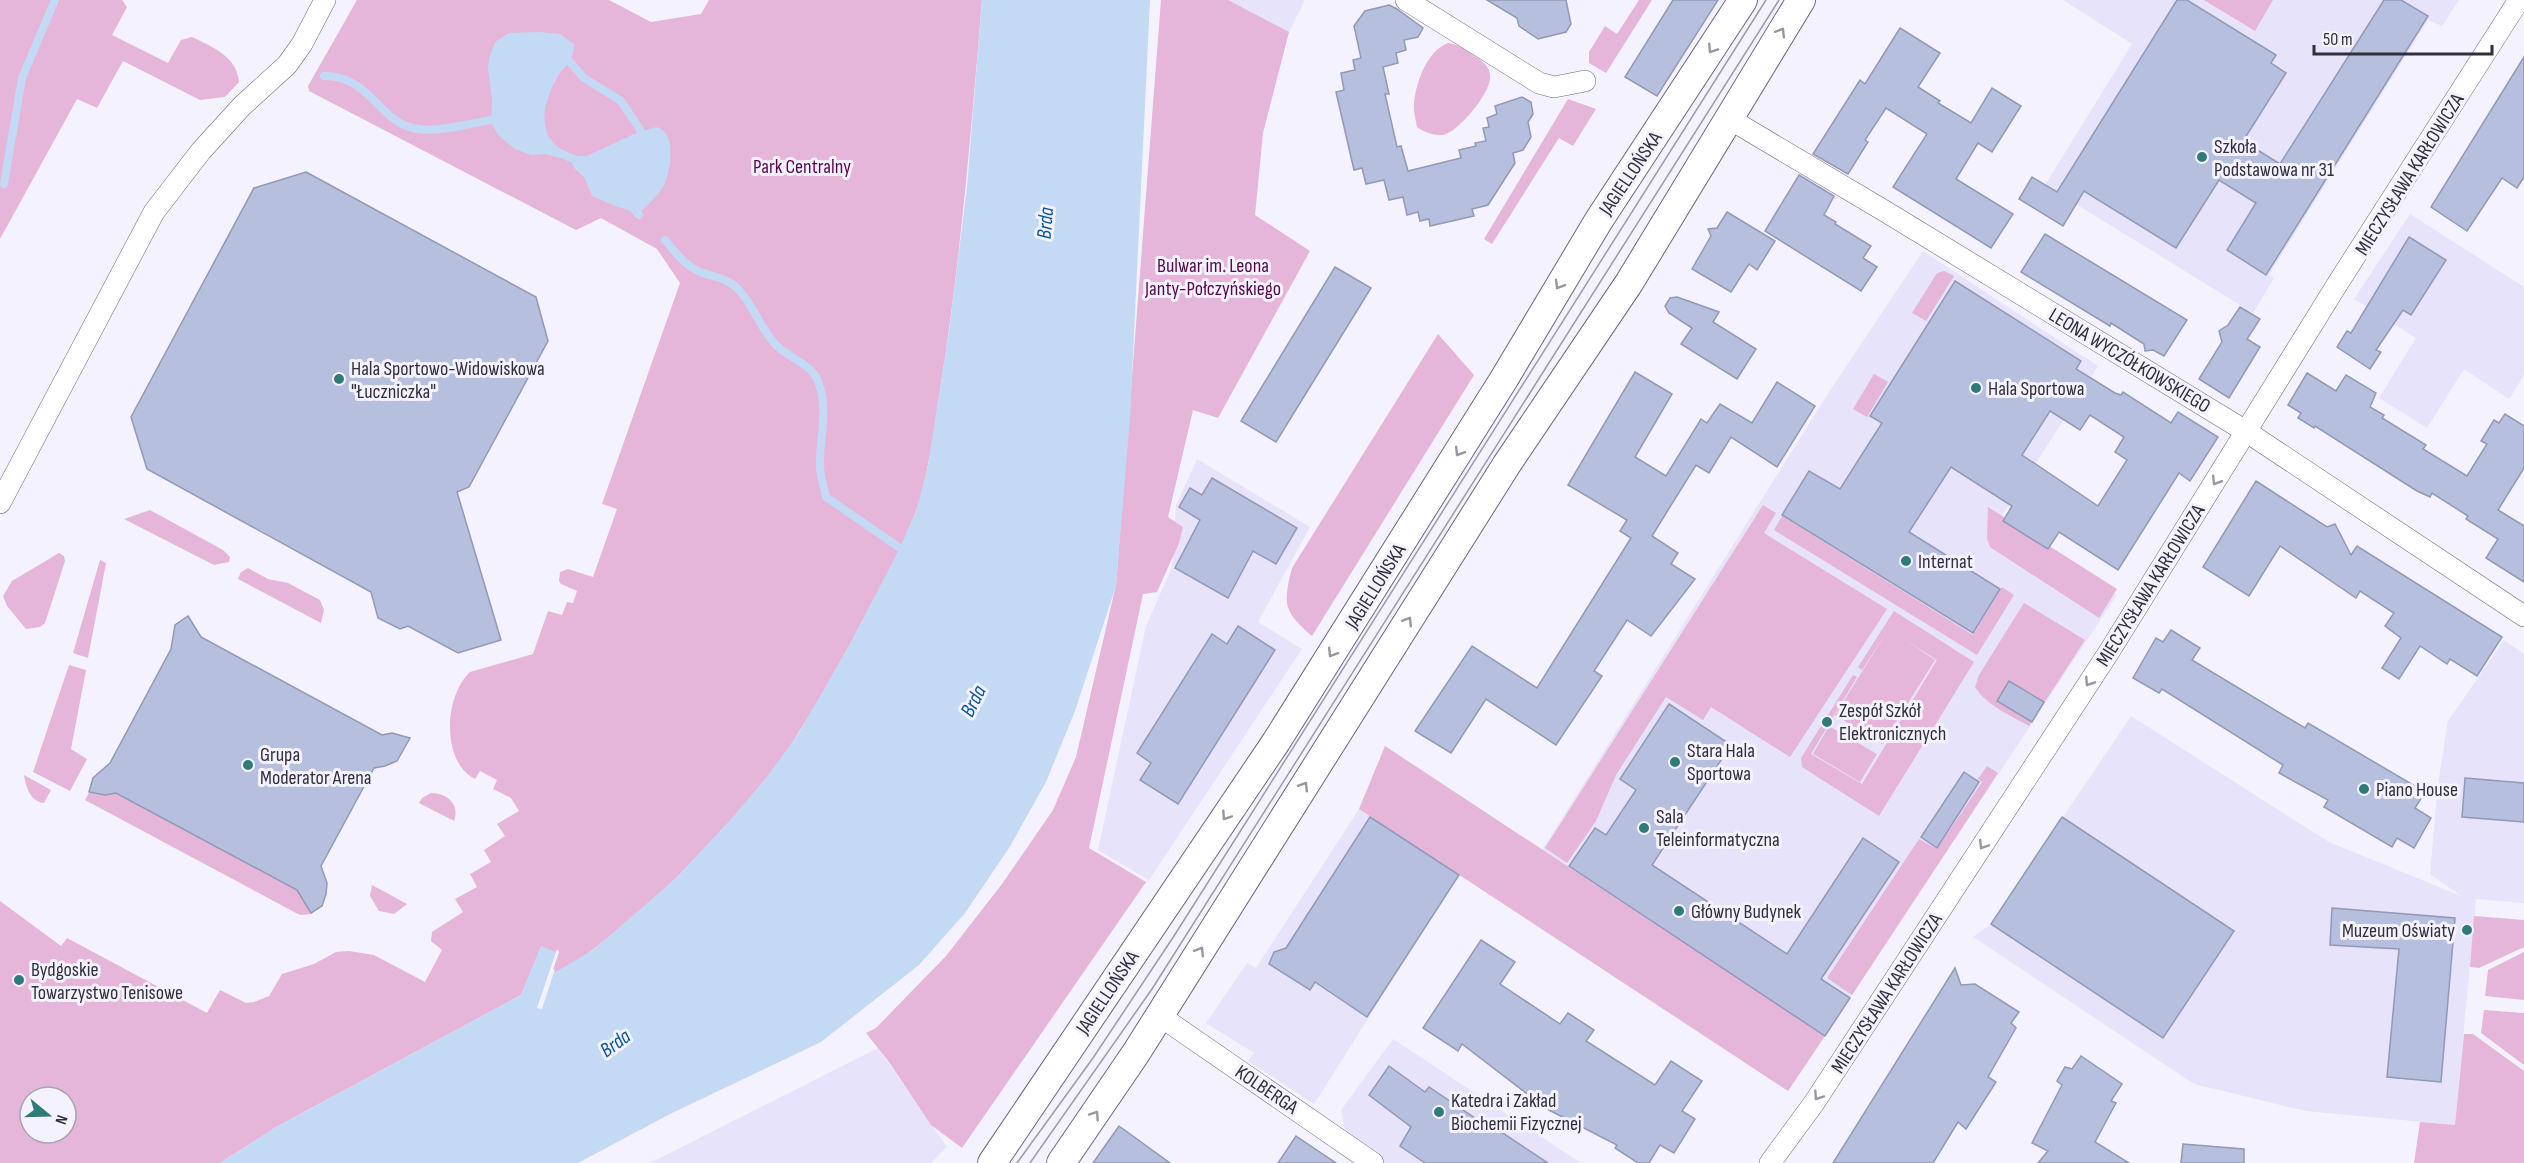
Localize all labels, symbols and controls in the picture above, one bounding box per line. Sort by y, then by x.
scale bar [2314,18,2492,56]
one-way arrow [1773,28,1784,39]
text: 50 m [2323,29,2353,50]
one-way arrow [1707,43,1719,53]
street label: MIECZYSŁAWA KARŁOWICZA [2350,89,2470,260]
street label: JAGIELLOŃSKA [1594,127,1668,221]
place label: Szkoła Podstawowa nr 31 [2214,135,2334,182]
marker: Szkoła Podstawowa nr 31 [2195,150,2209,164]
park label: Park Centralny [753,155,851,179]
water label: Brda [1032,206,1059,240]
park label: Bulwar im. Leona Janty-Połczyńskiego [1144,254,1281,301]
one-way arrow [1554,279,1566,289]
street label: LEONA WYCZÓŁKOWSKIEGO [2044,303,2215,419]
place label: Hala Sportowo-Widowiskowa "Łuczniczka" [351,357,545,404]
marker: Hala Sportowo-Widowiskowa "Łuczniczka" [332,372,346,386]
place label: Hala Sportowa [1988,377,2084,401]
marker: Hala Sportowa [1969,381,1983,395]
one-way arrow [1454,446,1466,456]
one-way arrow [2212,474,2223,485]
street label: MIECZYSŁAWA KARŁOWICZA [2091,500,2211,671]
street label: JAGIELLOŃSKA [1340,539,1412,634]
place label: Internat [1918,550,1973,574]
marker: Internat [1899,554,1913,568]
one-way arrow [1400,617,1412,627]
one-way arrow [1328,647,1340,657]
one-way arrow [2086,675,2097,686]
water label: Brda [955,681,992,721]
place label: Zespół Szkół Elektronicznych [1839,699,1946,746]
marker: Zespół Szkół Elektronicznych [1820,715,1834,729]
place label: Stara Hala Sportowa [1687,739,1755,786]
place label: Grupa Moderator Arena [260,743,372,790]
marker: Stara Hala Sportowa [1668,755,1682,769]
marker: Grupa Moderator Arena [241,758,255,772]
place label: Piano House [2376,778,2458,802]
one-way arrow [1296,782,1308,792]
marker: Piano House [2357,782,2371,796]
place label: Sala Teleinformatyczna [1656,805,1780,852]
one-way arrow [1222,809,1233,820]
marker: Sala Teleinformatyczna [1637,821,1651,835]
one-way arrow [1979,838,1990,849]
place label: Główny Budynek [1691,900,1802,924]
marker: Główny Budynek [1672,904,1686,918]
street label: MIECZYSŁAWA KARŁOWICZA [1826,909,1948,1078]
place label: Muzeum Oświaty [2342,919,2455,943]
marker: Muzeum Oświaty [2460,923,2474,937]
street label: JAGIELLOŃSKA [1071,946,1145,1040]
one-way arrow [1193,947,1205,957]
place label: Bydgoskie Towarzystwo Tenisowe [31,958,183,1005]
marker: Bydgoskie Towarzystwo Tenisowe [12,973,26,987]
water label: Brda [595,1024,636,1063]
street label: KOLBERGA [1230,1060,1303,1120]
north arrow [18,1085,78,1145]
place label: Katedra i Zakład Biochemii Fizycznej [1451,1089,1582,1136]
one-way arrow [1814,1089,1825,1100]
marker: Katedra i Zakład Biochemii Fizycznej [1432,1105,1446,1119]
one-way arrow [1088,1111,1099,1122]
text: N [50,1112,71,1127]

